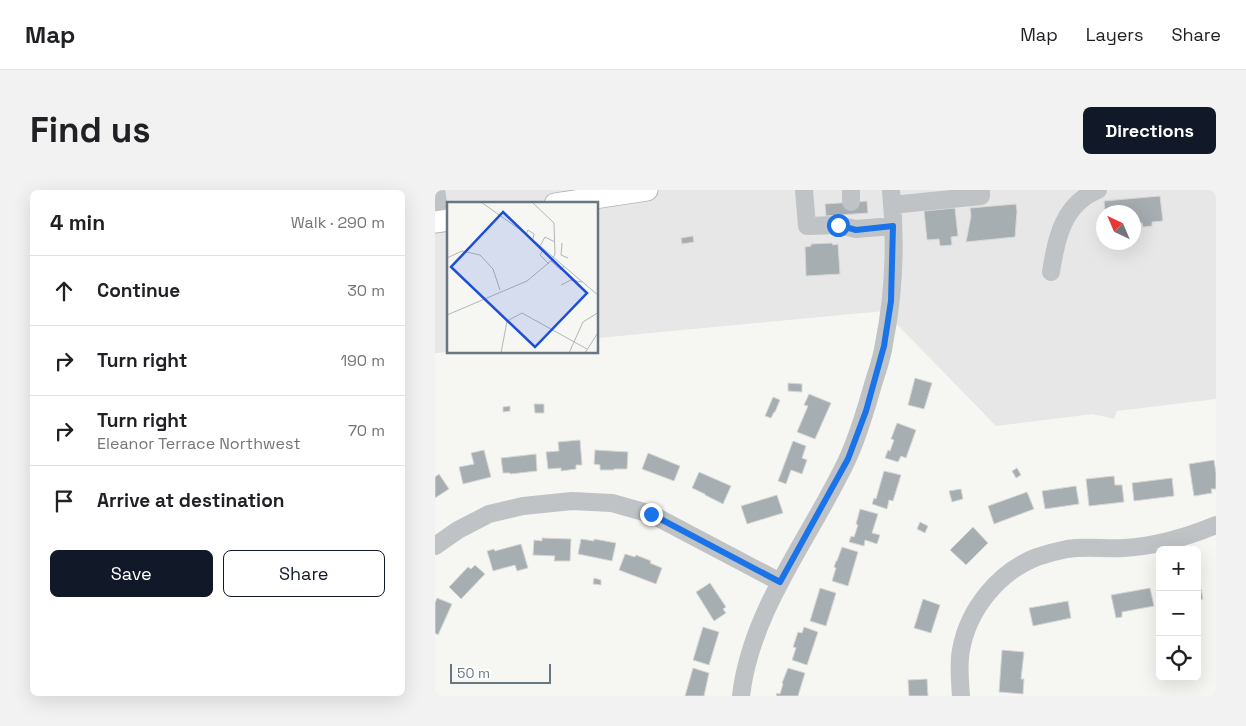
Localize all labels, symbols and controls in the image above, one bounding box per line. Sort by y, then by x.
text: Map [25,19,75,50]
text: Map [1020,23,1058,46]
text: Layers [1086,23,1143,46]
text: Share [1171,23,1221,46]
button: Directions [1083,107,1216,154]
text: Find us [30,108,151,152]
inset map [447,202,599,354]
north arrow [1096,205,1141,250]
text: 4 min [50,209,105,236]
text: Walk · 290 m [291,212,385,233]
route start [827,214,850,237]
icon: ahead [50,277,78,305]
text: Continue [97,278,180,303]
text: 30 m [347,280,385,301]
icon: right [50,347,78,375]
text: Turn right [97,348,187,373]
text: 190 m [340,350,385,371]
text: Turn right [97,408,187,433]
icon: right [50,417,78,445]
text: 70 m [348,420,385,441]
text: Eleanor Terrace Northwest [97,433,301,454]
icon: arrive [50,487,78,515]
text: Arrive at destination [97,488,285,513]
route end [640,503,663,526]
map controls [1156,546,1201,681]
button: + [1156,546,1201,591]
button: Save [50,550,213,597]
button: Share [223,550,385,597]
button: − [1156,591,1201,636]
button: locate [1156,636,1201,681]
scale bar [450,661,551,684]
text: 50 m [457,664,490,682]

